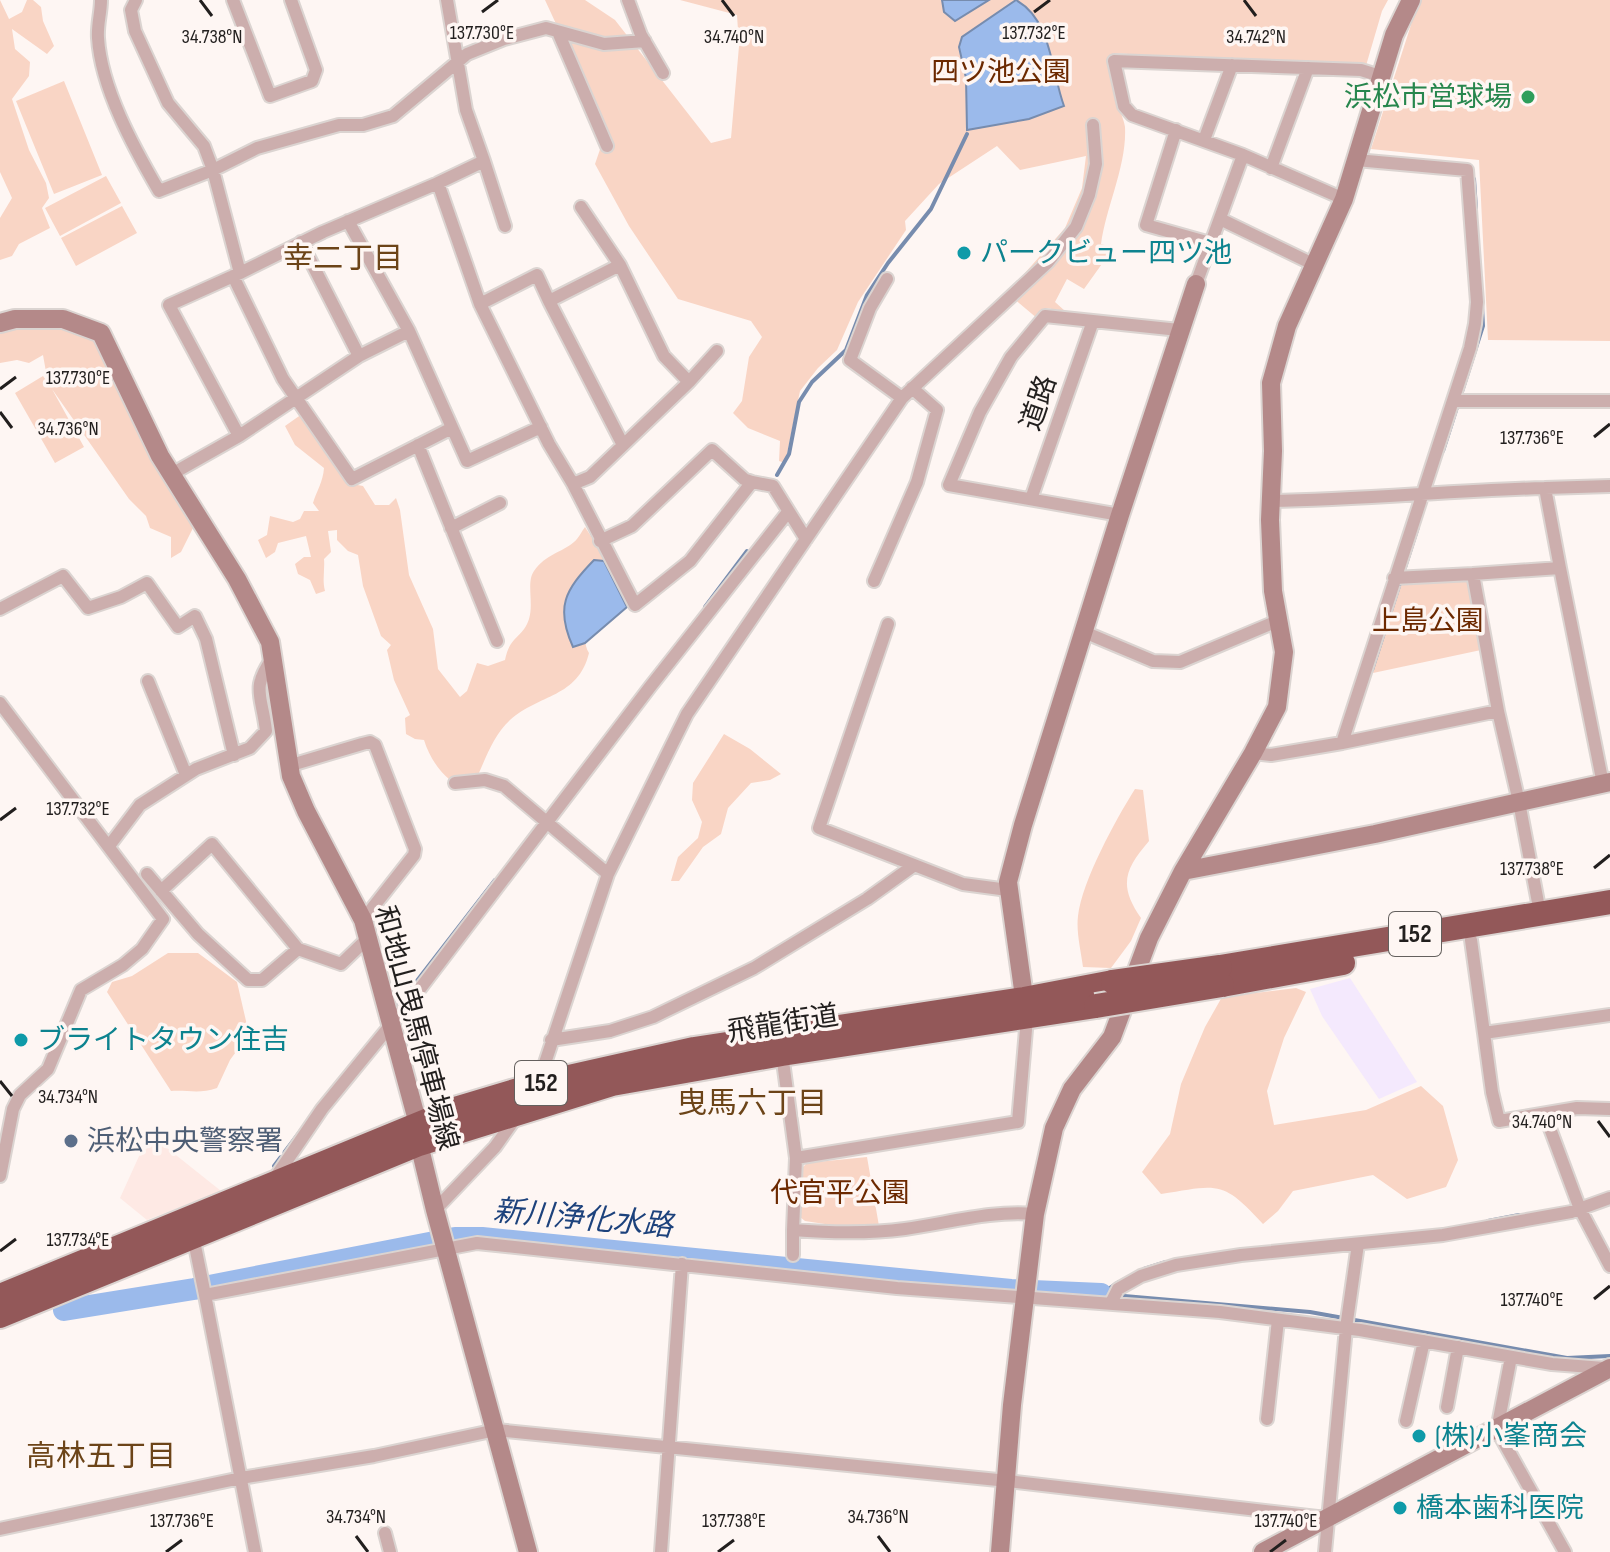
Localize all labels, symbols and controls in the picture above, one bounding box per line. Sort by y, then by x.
text: 137.730°E [450,21,514,45]
text: 137.732°E [1002,21,1066,45]
text: 34.738°N [182,25,242,49]
text: 34.740°N [704,25,764,49]
text: 34.742°N [1226,25,1286,49]
park label: 四ツ池公園 [931,56,1071,89]
place label: 浜松市営球場 [1344,81,1512,114]
marker: 浜松市営球場 [1519,88,1537,106]
place label: パークビュー四ツ池 [980,237,1232,270]
district label: 幸二丁目 [283,241,403,277]
marker: パークビュー四ツ池 [955,244,973,262]
text: 137.730°E [46,366,110,390]
street label: 道路 [1014,371,1064,435]
text: 34.736°N [37,417,99,441]
text: 137.736°E [1500,426,1564,450]
park label: 上島公園 [1372,605,1484,638]
text: 137.732°E [46,797,110,821]
text: 137.738°E [1500,857,1564,881]
street label: 和地山曳馬停車場線 [367,902,465,1154]
road number: 152 [1389,912,1441,956]
street label: 飛龍街道 [725,999,841,1049]
place label: ブライトタウン住吉 [37,1024,289,1057]
marker: ブライトタウン住吉 [12,1031,30,1049]
road number: 152 [515,1061,567,1105]
text: 34.734°N [38,1085,98,1109]
district label: 曳馬六丁目 [677,1086,827,1122]
text: 34.740°N [1512,1110,1572,1134]
place label: 浜松中央警察署 [87,1125,283,1158]
marker: 浜松中央警察署 [62,1132,80,1150]
park label: 代官平公園 [770,1177,910,1210]
water label: 新川浄化水路 [492,1193,677,1245]
text: 137.734°E [47,1228,110,1252]
text: 137.740°E [1500,1288,1564,1312]
place label: (株)小峯商会 [1435,1420,1587,1453]
marker: (株)小峯商会 [1410,1427,1428,1445]
district label: 高林五丁目 [26,1439,176,1475]
place label: 橋本歯科医院 [1416,1492,1584,1525]
marker: 橋本歯科医院 [1391,1499,1409,1517]
text: 34.734°N [326,1505,386,1529]
text: 34.736°N [847,1505,909,1529]
text: 137.736°E [150,1509,214,1533]
text: 137.738°E [702,1509,766,1533]
text: 137.740°E [1254,1509,1318,1533]

